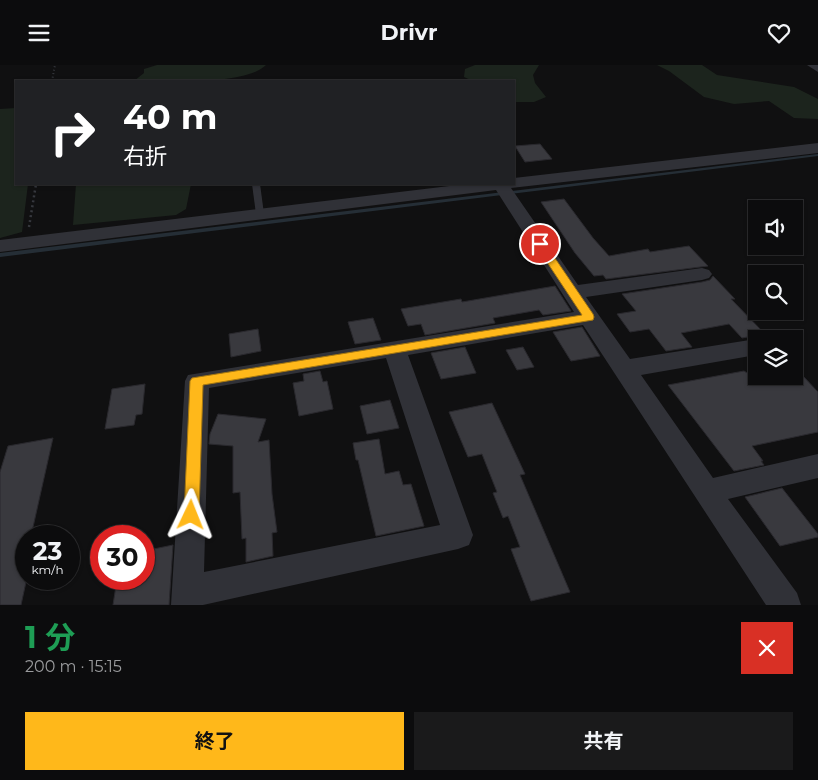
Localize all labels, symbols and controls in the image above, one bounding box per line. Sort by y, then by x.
icon: menu [25,19,53,47]
text: Drivr [381,19,437,46]
icon: heart [765,19,793,47]
text: 40 m [123,95,218,138]
icon: right [40,100,105,165]
text: 右折 [123,143,167,170]
map controls [748,200,803,385]
button: sound [748,200,803,255]
pin [519,223,561,265]
icon: arrive [526,230,554,258]
button: search [748,265,803,320]
button: layers [748,330,803,385]
position arrow [164,488,216,540]
speed limit sign: 30 [90,525,155,590]
text: 23 [33,536,62,566]
text: km/h [31,562,64,577]
text: 1 分 [25,619,75,656]
button: close [741,622,793,674]
text: 200 m · 15:15 [25,657,122,676]
button: 終了 [25,712,404,770]
button: 共有 [414,712,793,770]

